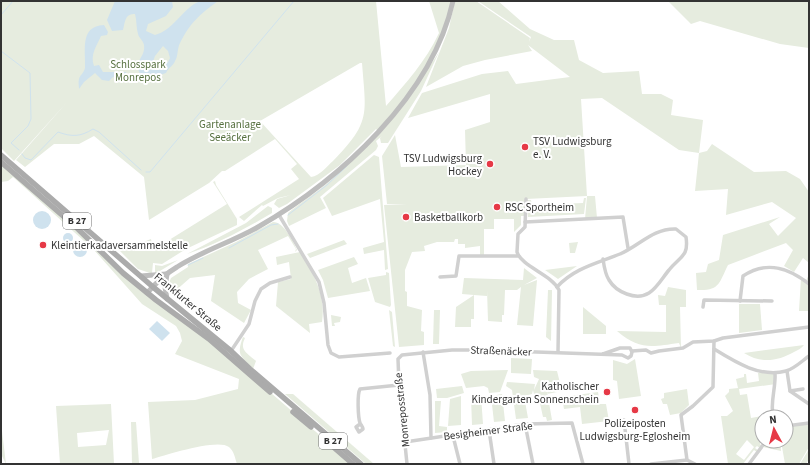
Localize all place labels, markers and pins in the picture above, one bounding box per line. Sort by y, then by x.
place label: TSV Ludwigsburg e. V. [533,134,612,162]
marker: TSV Ludwigsburg e. V. [520,142,530,152]
place label: TSV Ludwigsburg Hockey [403,151,482,179]
marker: TSV Ludwigsburg Hockey [485,159,495,169]
place label: RSC Sportheim [505,200,574,215]
marker: RSC Sportheim [492,202,502,212]
place label: Basketballkorb [414,210,483,225]
marker: Basketballkorb [401,212,411,222]
place label: Kleintierkadaversammelstelle [51,238,189,253]
marker: Kleintierkadaversammelstelle [38,240,48,250]
place label: Katholischer Kindergarten Sonnenschein [472,379,599,407]
marker: Katholischer Kindergarten Sonnenschein [602,387,612,397]
marker: Polizeiposten Ludwigsburg-Eglosheim [630,405,640,415]
place label: Polizeiposten Ludwigsburg-Eglosheim [580,416,690,444]

